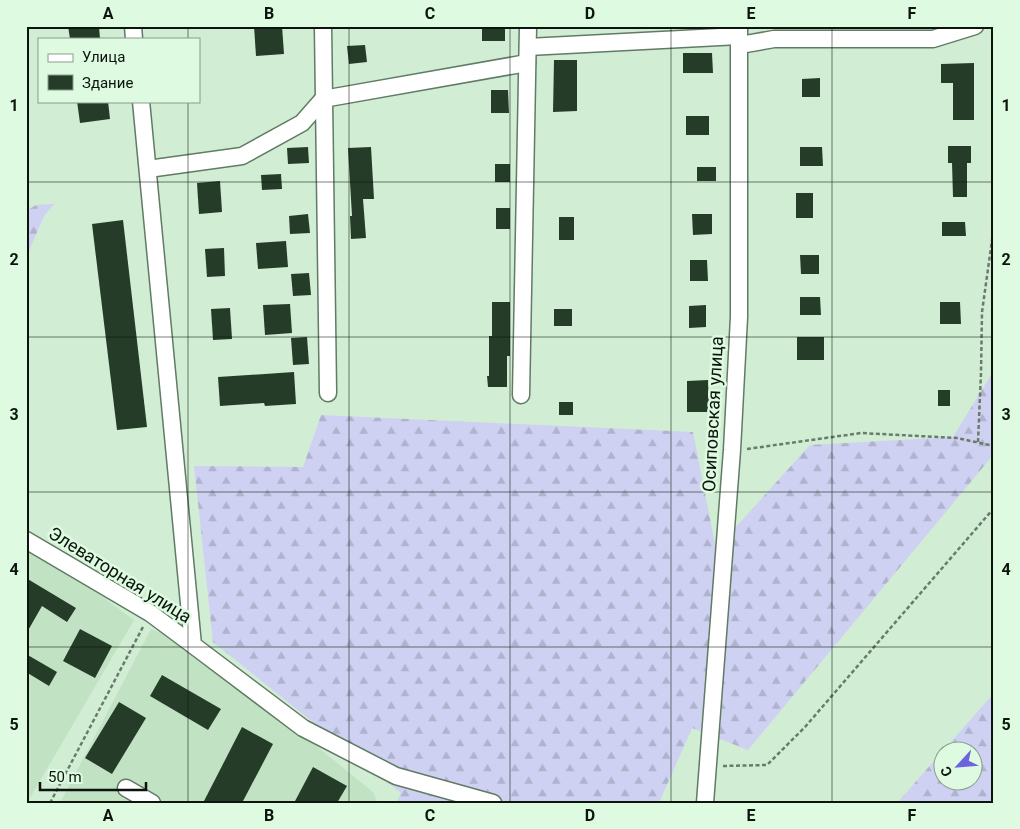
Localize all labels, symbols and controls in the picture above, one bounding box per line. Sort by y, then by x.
text: A [103,4,114,23]
text: B [264,4,274,23]
text: C [425,4,435,23]
text: D [585,4,595,23]
text: E [747,4,756,23]
text: F [908,4,917,23]
legend [38,38,200,102]
text: Улица [82,48,125,66]
text: Здание [82,74,133,92]
text: 1 [9,96,19,115]
text: 1 [1001,96,1011,115]
text: 2 [9,250,19,269]
text: 2 [1001,250,1011,269]
street label: Осиповская улица [698,336,727,492]
text: 3 [9,405,19,424]
text: 3 [1001,405,1011,424]
street label: Элеваторная улица [45,522,196,627]
text: 4 [9,560,19,579]
text: 4 [1001,560,1011,579]
text: 5 [9,715,19,734]
text: 5 [1001,715,1011,734]
north arrow [932,742,982,792]
scale bar [40,759,146,791]
text: С [937,764,956,779]
text: 50 m [48,768,82,786]
text: A [103,806,114,825]
text: B [264,806,274,825]
text: C [425,806,435,825]
text: D [585,806,595,825]
text: E [747,806,756,825]
text: F [908,806,917,825]

